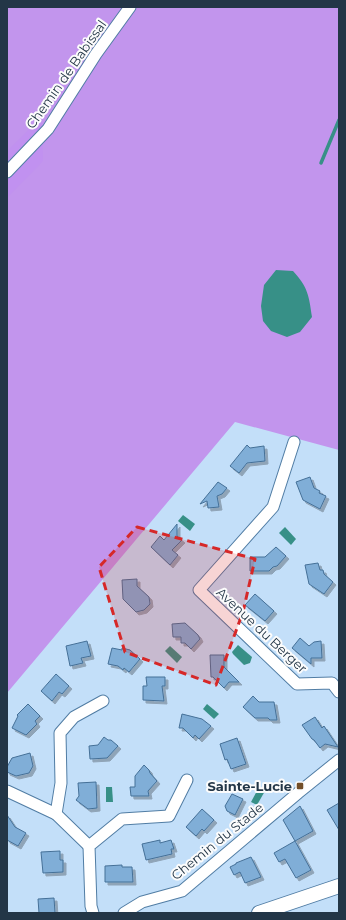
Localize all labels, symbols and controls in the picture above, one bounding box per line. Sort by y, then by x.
street label: Chemin de Babissal [22,17,110,131]
street label: Avenue du Berger [213,584,311,676]
place label: Sainte-Lucie [208,778,292,794]
marker: Sainte-Lucie [295,781,305,791]
street label: Chemin du Stade [168,799,266,883]

